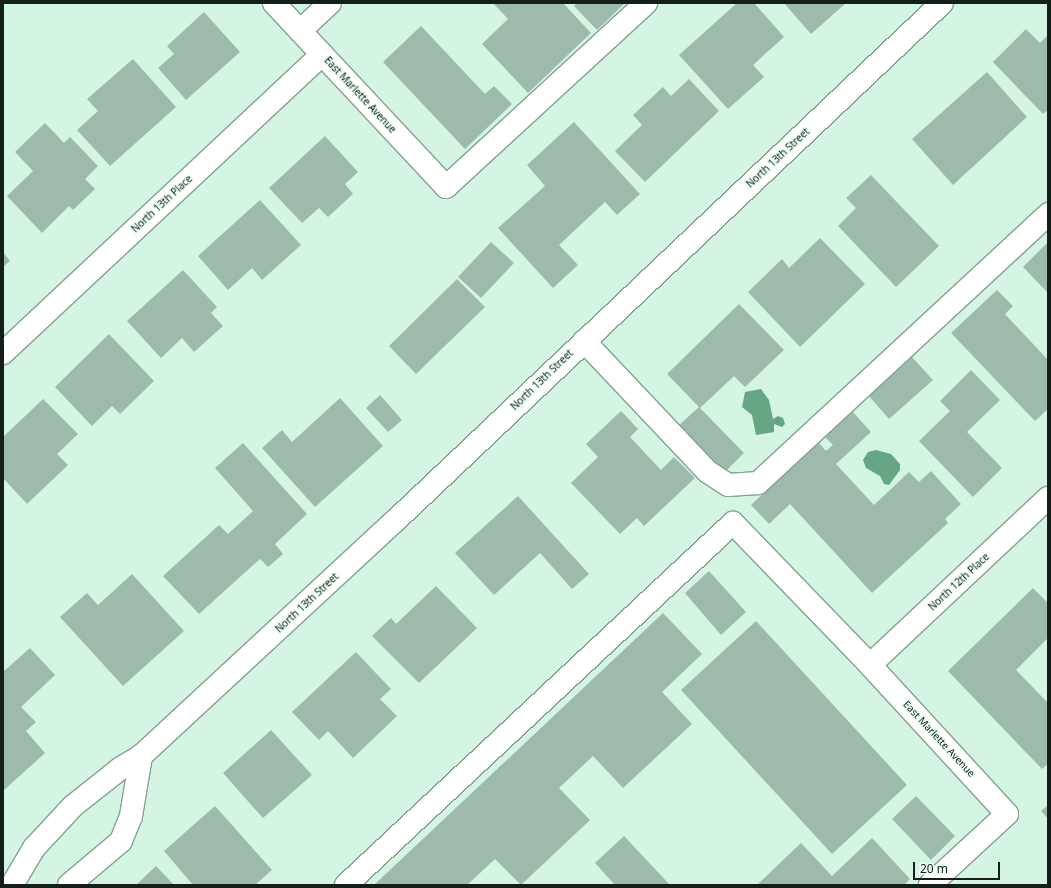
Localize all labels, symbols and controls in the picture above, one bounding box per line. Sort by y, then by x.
street label: East Marlette Avenue [322,54,398,136]
street label: North 13th Street [744,126,812,190]
street label: North 13th Place [129,173,195,235]
street label: North 13th Street [508,347,576,413]
street label: North 12th Place [926,551,992,613]
street label: North 13th Street [273,571,341,635]
street label: East Marlette Avenue [901,698,977,780]
scale bar [915,854,1002,880]
text: 20 m [920,860,948,877]

